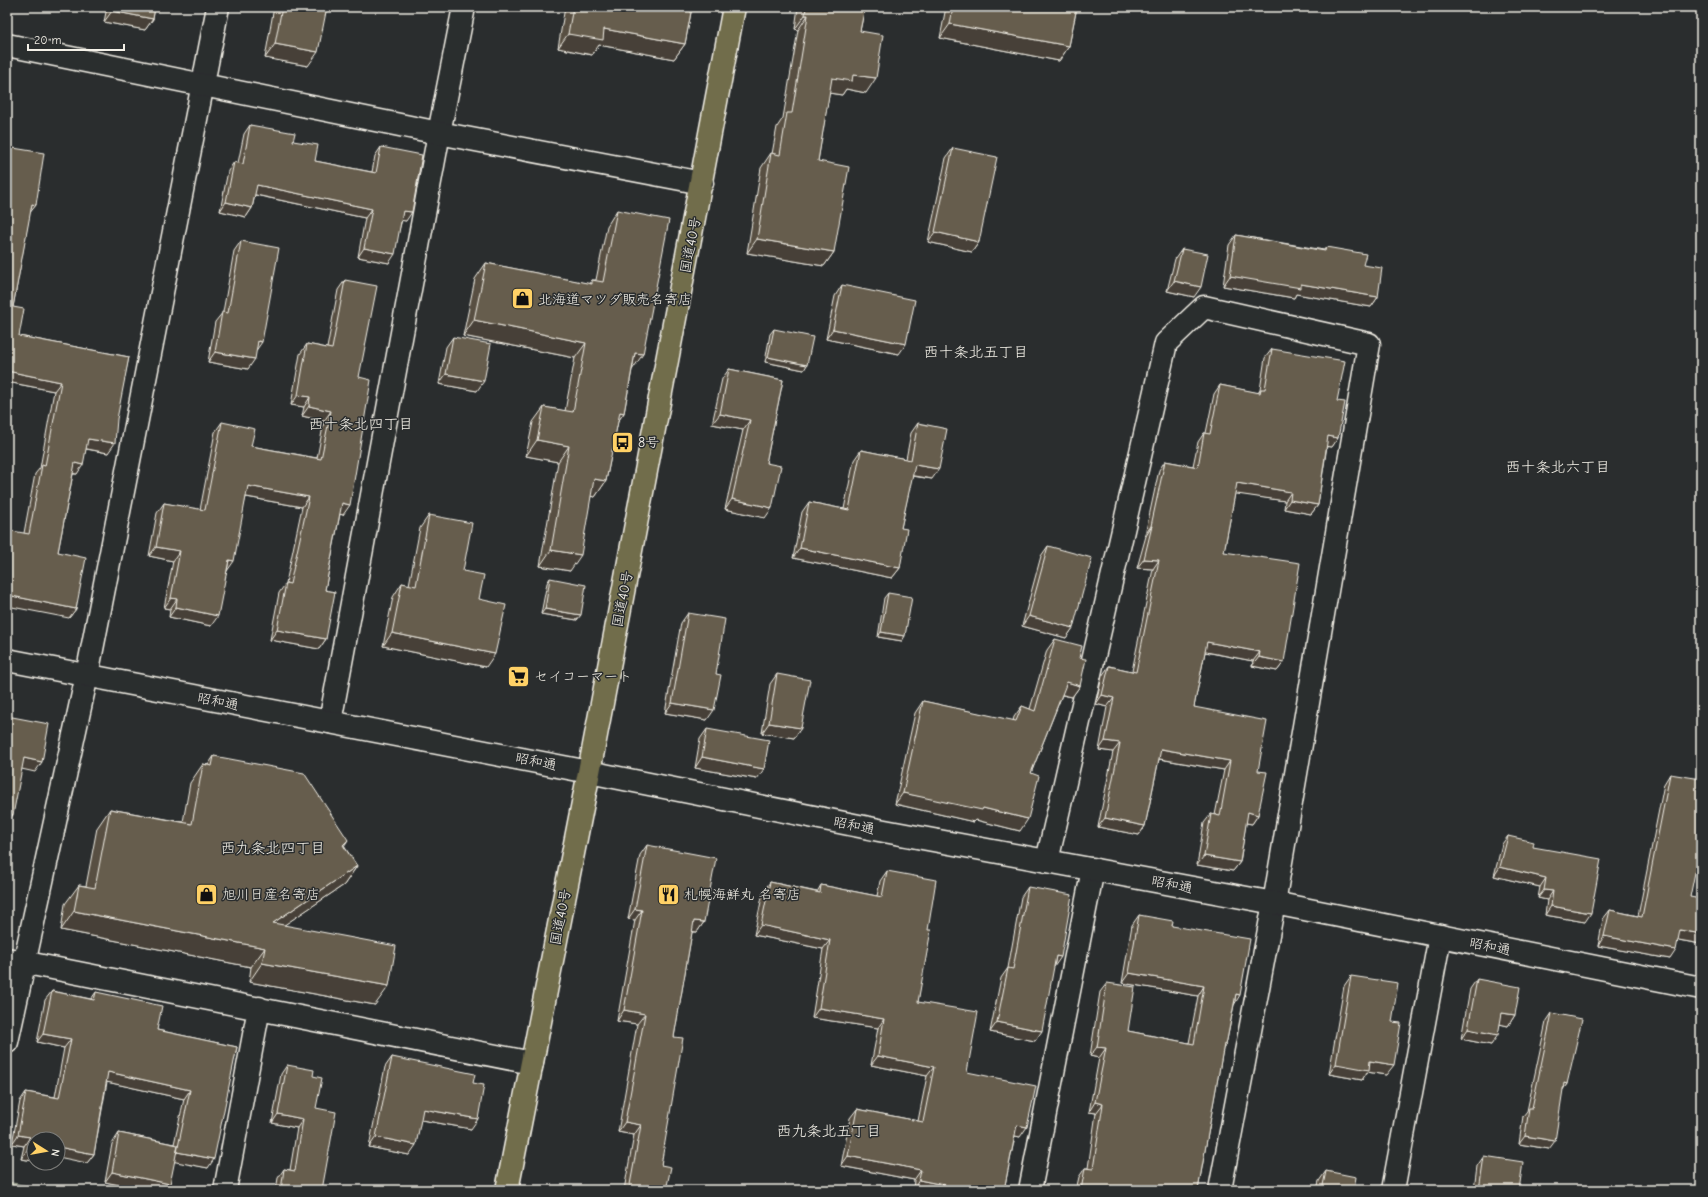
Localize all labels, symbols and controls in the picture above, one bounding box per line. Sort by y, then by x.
scale bar [28,26,124,52]
text: 20 m [34,33,62,47]
street label: 国道40号 [677,215,704,275]
shop icon: 北海道マツダ販売名寄店 [510,286,536,312]
place label: 北海道マツダ販売名寄店 [538,291,692,308]
district label: 西十条北五丁目 [923,343,1029,361]
district label: 西十条北四丁目 [308,415,414,433]
bus stop icon: 8号 [609,429,635,455]
place label: 8号 [638,434,659,451]
district label: 西十条北六丁目 [1505,458,1611,476]
street label: 国道40号 [609,569,636,629]
supermarket icon: セイコーマート [506,663,532,689]
place label: セイコーマート [534,668,632,685]
street label: 昭和通 [196,689,240,714]
street label: 昭和通 [514,749,558,774]
street label: 昭和通 [832,813,876,838]
district label: 西九条北四丁目 [220,839,326,857]
street label: 昭和通 [1150,872,1194,897]
shop icon: 旭川日産名寄店 [194,881,220,907]
restaurant icon: 札幌海鮮丸 名寄店 [655,881,681,907]
place label: 旭川日産名寄店 [222,886,320,903]
place label: 札幌海鮮丸 名寄店 [684,886,801,903]
street label: 国道40号 [547,887,574,947]
street label: 昭和通 [1468,934,1512,959]
district label: 西九条北五丁目 [776,1122,882,1140]
north arrow [26,1131,66,1171]
text: N [48,1148,62,1158]

